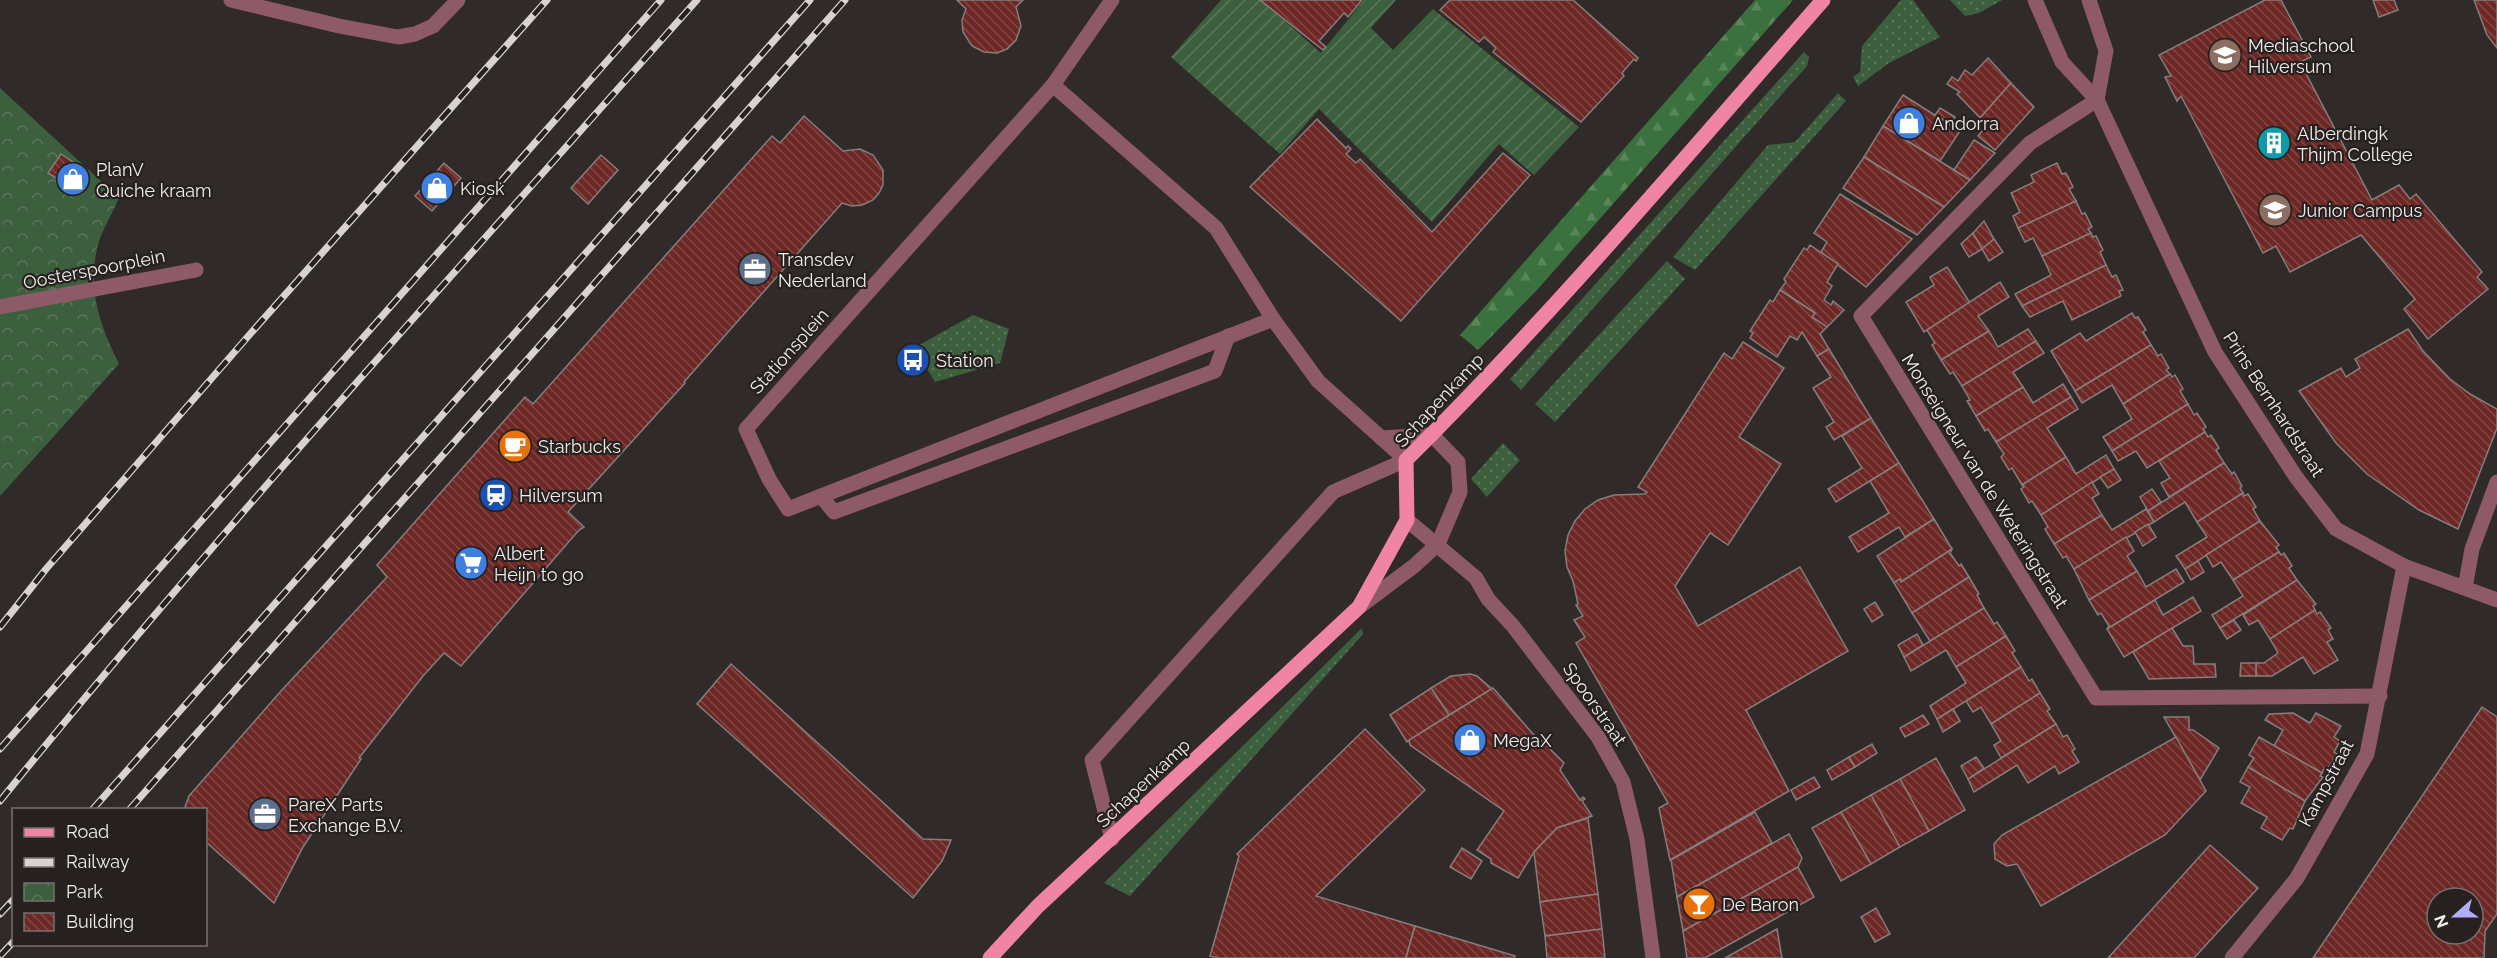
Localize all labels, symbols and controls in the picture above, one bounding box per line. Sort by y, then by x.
place label: Mediaschool Hilversum [2248,35,2355,77]
school or university icon: Mediaschool Hilversum [2207,37,2243,73]
shop icon: Andorra [1891,105,1927,141]
place label: Andorra [1932,113,1999,134]
place label: Alberdingk Thijm College [2297,123,2413,165]
building icon: Alberdingk Thijm College [2256,125,2292,161]
place label: PlanV Quiche kraam [96,159,212,201]
shop icon: PlanV Quiche kraam [55,161,91,197]
shop icon: Kiosk [419,170,455,206]
place label: Kiosk [460,178,505,199]
school or university icon: Junior Campus [2257,192,2293,228]
place label: Junior Campus [2298,200,2422,221]
street label: Oosterspoorplein [21,245,167,293]
place label: Transdev Nederland [778,249,867,291]
office icon: Transdev Nederland [737,251,773,287]
street label: Stationsplein [745,304,833,398]
street label: Prins Bernhardstraat [2219,328,2329,480]
bus stop icon: Station [895,342,931,378]
street label: Schapenkamp [1390,349,1488,451]
place label: Station [936,350,994,371]
street label: Monseigneur van de Weteringstraat [1898,350,2072,612]
cafe icon: Starbucks [497,428,533,464]
place label: Starbucks [538,436,621,457]
station icon: Hilversum [478,477,514,513]
place label: Hilversum [519,485,603,506]
place label: Albert Heijn to go [494,543,584,585]
supermarket icon: Albert Heijn to go [453,545,489,581]
street label: Spoorstraat [1559,659,1631,749]
shop icon: MegaX [1452,722,1488,758]
place label: MegaX [1493,730,1552,751]
street label: Schapenkamp [1092,734,1194,832]
street label: Kampstraat [2294,736,2358,830]
place label: PareX Parts Exchange B.V. [288,794,403,836]
office icon: PareX Parts Exchange B.V. [247,796,283,832]
legend [12,808,207,946]
text: Road [66,821,109,842]
text: Railway [66,851,130,872]
text: Park [66,881,103,902]
bar icon: De Baron [1681,886,1717,922]
north arrow [2425,886,2485,946]
place label: De Baron [1722,894,1799,915]
text: Building [66,911,134,932]
text: N [2430,912,2453,930]

